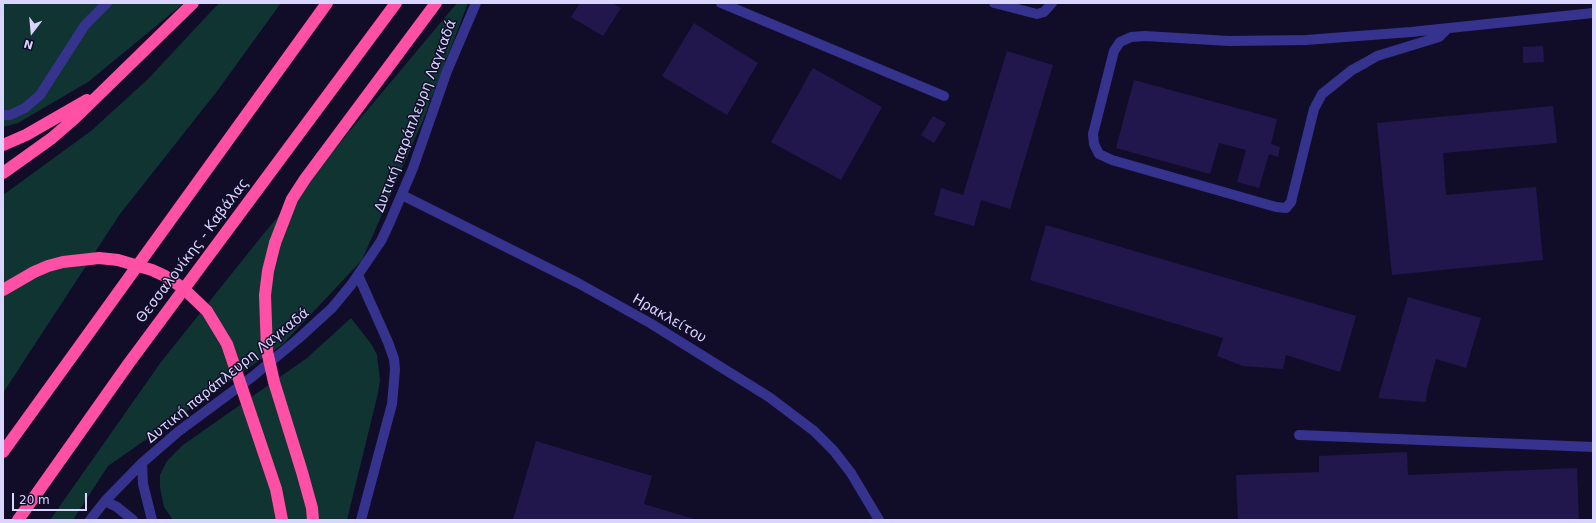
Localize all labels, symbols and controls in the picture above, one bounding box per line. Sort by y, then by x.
north arrow [12,12,52,52]
street label: Δυτική παράπλευρη Λαγκαδά [371,17,461,215]
text: N [22,36,35,52]
street label: Θεσσαλονίκης - Καβάλας [133,175,253,327]
street label: Ηρακλείτου [629,291,709,347]
street label: Δυτική παράπλευρη Λαγκαδά [143,305,313,447]
scale bar [14,485,89,511]
text: 20 m [19,493,50,507]

